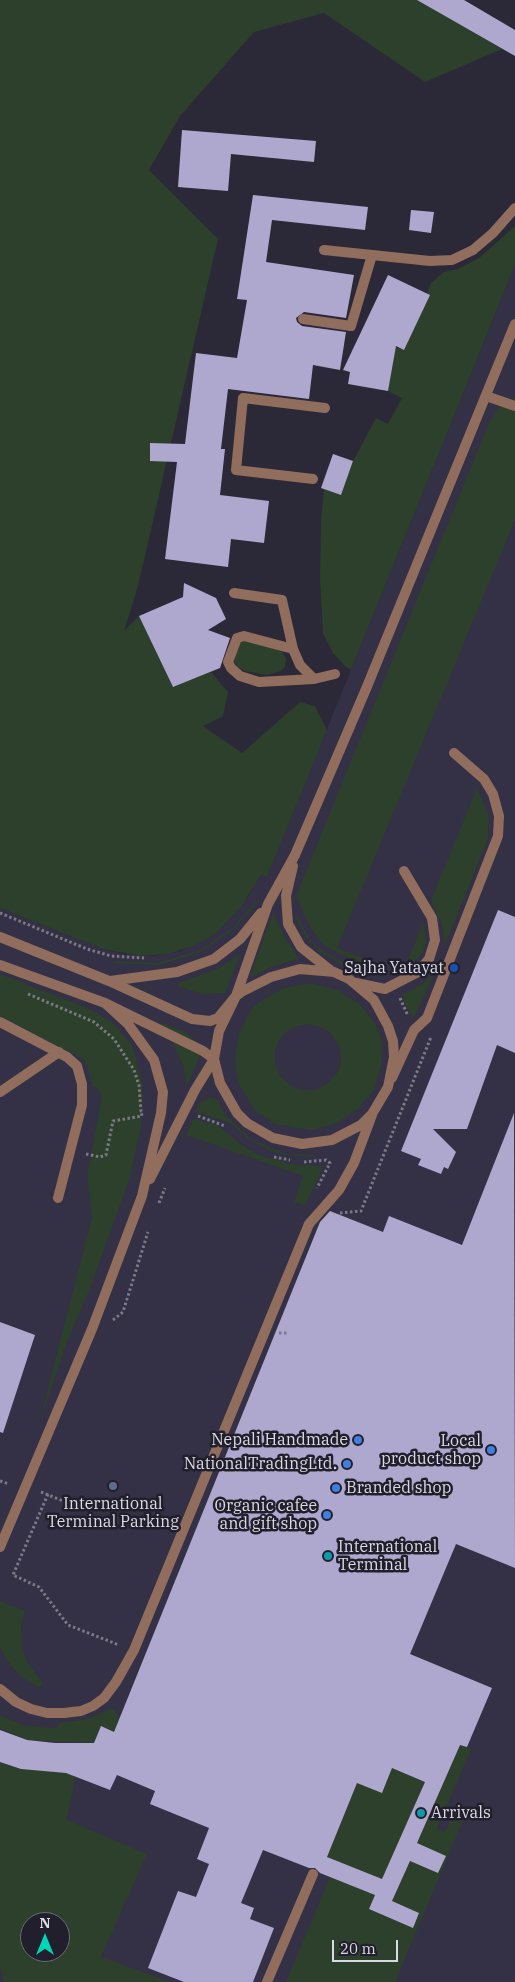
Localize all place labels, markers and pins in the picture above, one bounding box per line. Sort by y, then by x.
place label: Sajha Yatayat [344,958,444,978]
marker: Sajha Yatayat [448,962,460,974]
place label: Nepali Handmade [211,1430,348,1450]
place label: Local product shop [381,1431,481,1469]
marker: Nepali Handmade [352,1434,364,1446]
marker: Local product shop [485,1444,497,1456]
place label: NationalTradingLtd. [184,1454,337,1474]
marker: NationalTradingLtd. [341,1458,353,1470]
place label: Branded shop [346,1478,451,1498]
marker: International Terminal Parking [107,1480,119,1492]
marker: Branded shop [330,1482,342,1494]
place label: International Terminal Parking [47,1494,179,1532]
place label: Organic cafee and gift shop [214,1496,317,1534]
marker: Organic cafee and gift shop [321,1509,333,1521]
place label: International Terminal [338,1537,437,1575]
marker: International Terminal [322,1550,334,1562]
place label: Arrivals [431,1803,491,1823]
marker: Arrivals [415,1807,427,1819]

